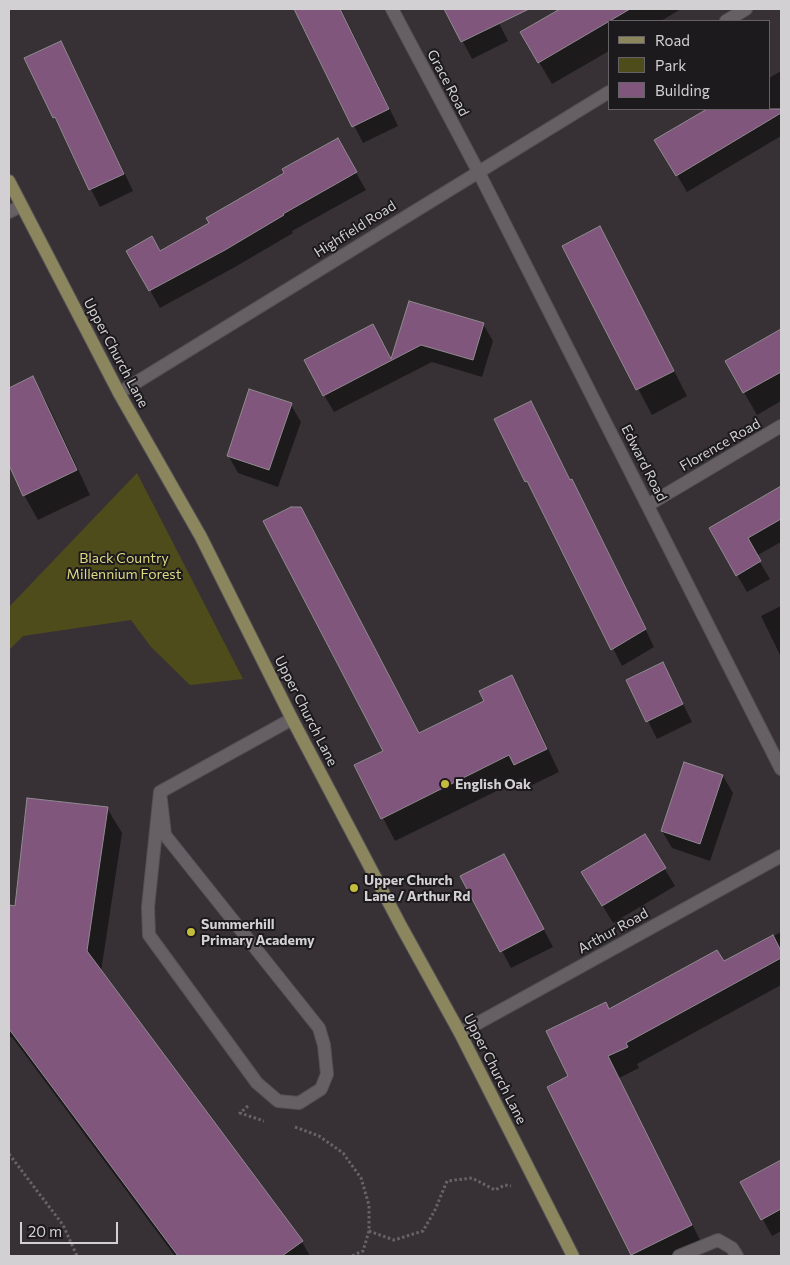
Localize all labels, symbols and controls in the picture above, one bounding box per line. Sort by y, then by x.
legend [608,20,770,110]
text: Road [655,31,690,49]
street label: Grace Road [424,47,472,119]
text: Park [655,56,686,74]
text: Building [655,81,710,99]
street label: Highfield Road [311,197,399,261]
street label: Upper Church Lane [80,295,152,411]
street label: Florence Road [677,415,763,475]
street label: Edward Road [618,422,670,504]
park label: Black Country Millennium Forest [67,550,181,582]
street label: Upper Church Lane [271,653,341,769]
place label: English Oak [455,776,531,792]
marker: English Oak [439,778,451,790]
place label: Upper Church Lane / Arthur Rd [364,872,470,904]
marker: Upper Church Lane / Arthur Rd [348,882,360,894]
street label: Arthur Road [575,905,651,957]
place label: Summerhill Primary Academy [201,916,315,949]
marker: Summerhill Primary Academy [185,926,197,938]
street label: Upper Church Lane [460,1011,530,1127]
scale bar [22,1212,120,1244]
text: 20 m [28,1222,62,1240]

